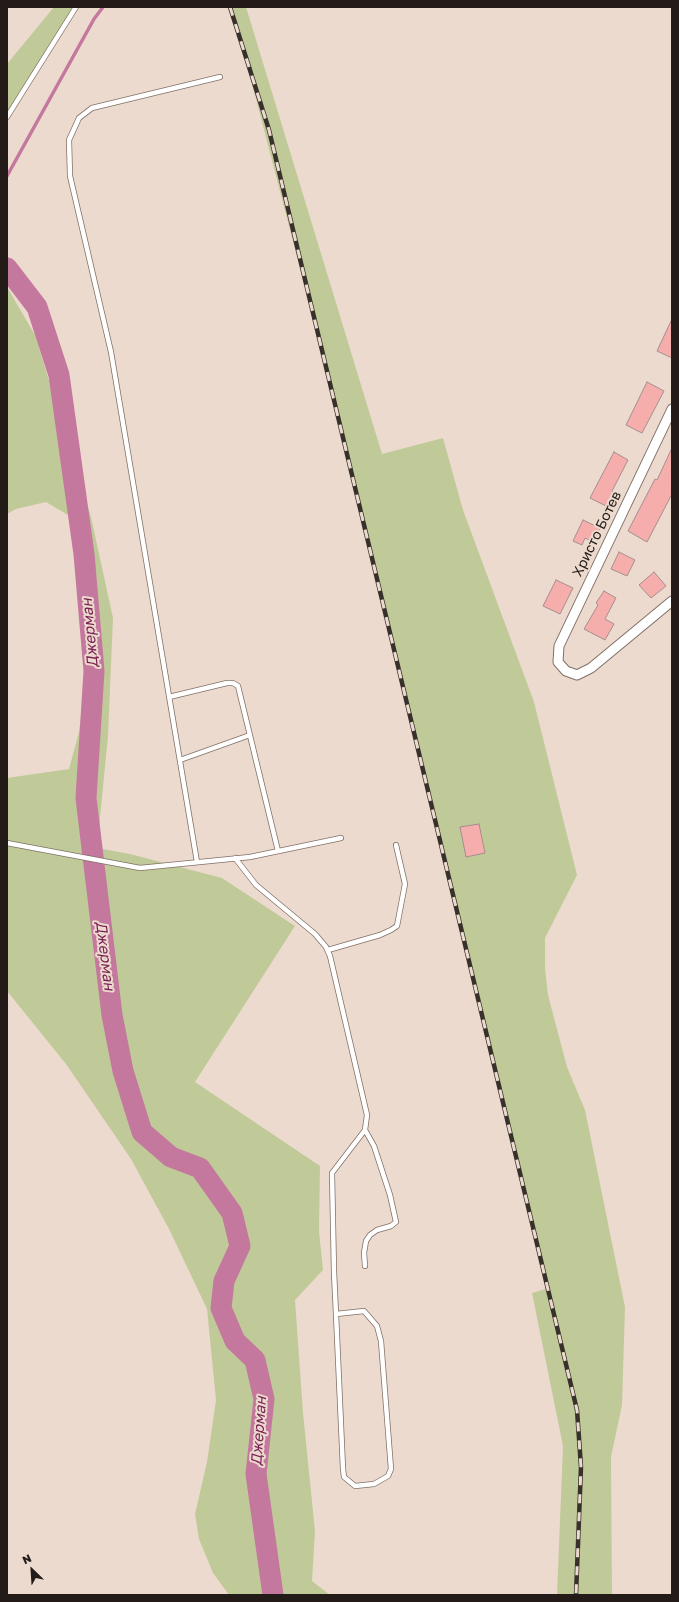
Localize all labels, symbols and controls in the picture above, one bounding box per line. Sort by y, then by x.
street label: Христо Ботев [569,489,625,579]
water label: Джерман [78,598,102,668]
water label: Джерман [92,921,118,991]
water label: Джерман [248,1396,270,1466]
north arrow [12,1550,52,1590]
text: N [20,1551,33,1566]

